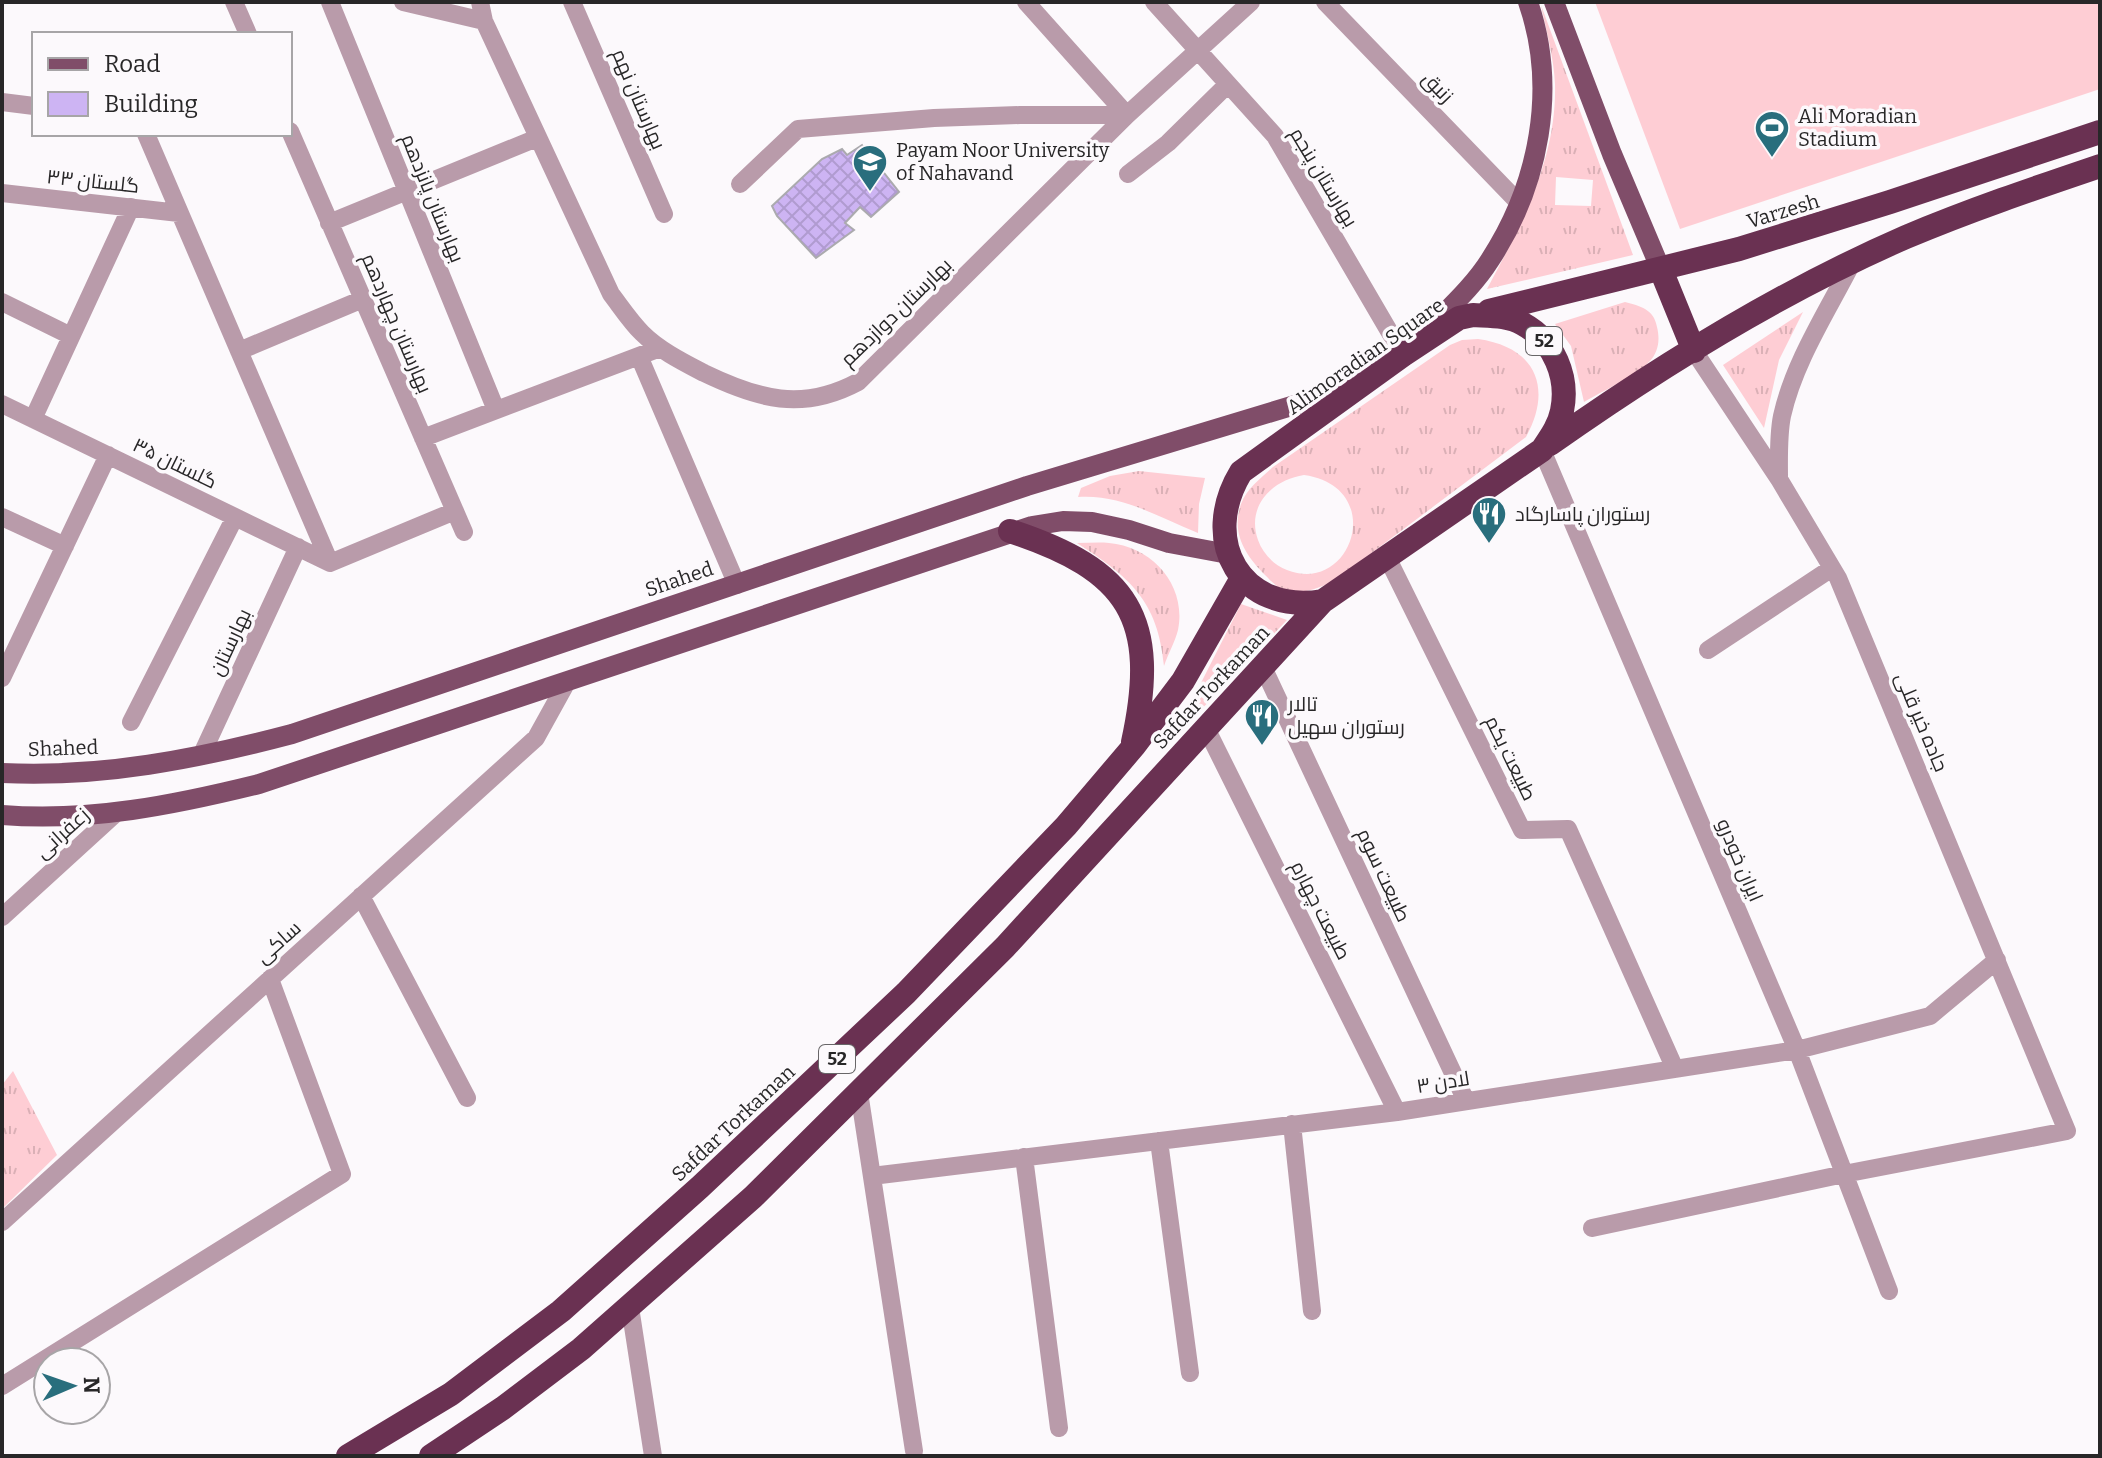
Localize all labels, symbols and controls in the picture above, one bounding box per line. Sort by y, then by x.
legend [32,32,292,136]
street label: بهارستان نهم [605,45,671,154]
text: Road [104,50,160,78]
street label: زنبق [1417,66,1459,108]
text: Building [104,90,198,118]
place label: Ali Moradian Stadium [1798,104,1917,151]
sports icon: Ali Moradian Stadium [1753,109,1791,159]
street label: بهارستان پنجم [1283,123,1363,232]
street label: بهارستان پانزدهم [394,130,470,267]
place label: Payam Noor University of Nahavand [896,138,1110,185]
school or university icon: Payam Noor University of Nahavand [851,143,889,193]
street label: گلستان ۳۳ [45,164,140,199]
street label: Varzesh [1744,188,1823,233]
street label: بهارستان چهاردهم [355,249,437,397]
street label: بهارستان دوازدهم [835,253,958,373]
street label: Alimoradian Square [1282,293,1448,419]
road number: 52 [1526,327,1562,355]
street label: گلستان ۳۵ [129,432,221,495]
restaurant icon: رستوران پاسارگاد [1470,495,1508,545]
place label: رستوران پاسارگاد [1515,502,1650,527]
street label: Shahed [642,556,716,602]
street label: بهارستان [204,605,257,680]
street label: Safdar Torkaman [1148,620,1274,754]
street label: جاده خیر قلی [1889,669,1954,776]
place label: تالار رستوران سهیل [1287,692,1405,740]
restaurant icon: تالار رستوران سهیل [1243,697,1281,747]
street label: طبیعت یکم [1478,712,1542,805]
street label: Shahed [27,735,99,761]
street label: زعفرانی [30,803,95,864]
street label: ایران خودرو [1711,815,1768,906]
street label: طبیعت سوم [1350,824,1416,926]
street label: طبیعت چهارم [1284,857,1356,964]
street label: ساکی [250,915,306,969]
road number: 52 [819,1045,855,1073]
street label: Safdar Torkaman [666,1060,800,1186]
street label: لادن ۳ [1415,1066,1471,1099]
north arrow [32,1346,112,1426]
text: N [78,1376,105,1394]

